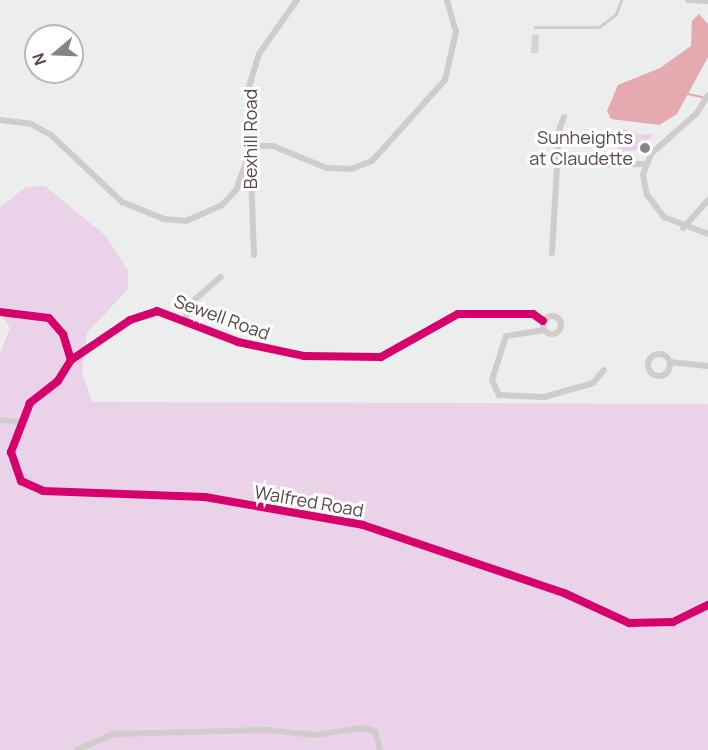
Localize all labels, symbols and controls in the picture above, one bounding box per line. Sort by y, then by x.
north arrow [24,24,84,84]
text: N [27,50,51,68]
street label: Bexhill Road [239,89,261,189]
place label: Sunheights at Claudette [529,127,633,170]
marker: Sunheights at Claudette [638,141,652,155]
street label: Sewell Road [171,290,273,344]
street label: Walfred Road [253,481,365,521]

